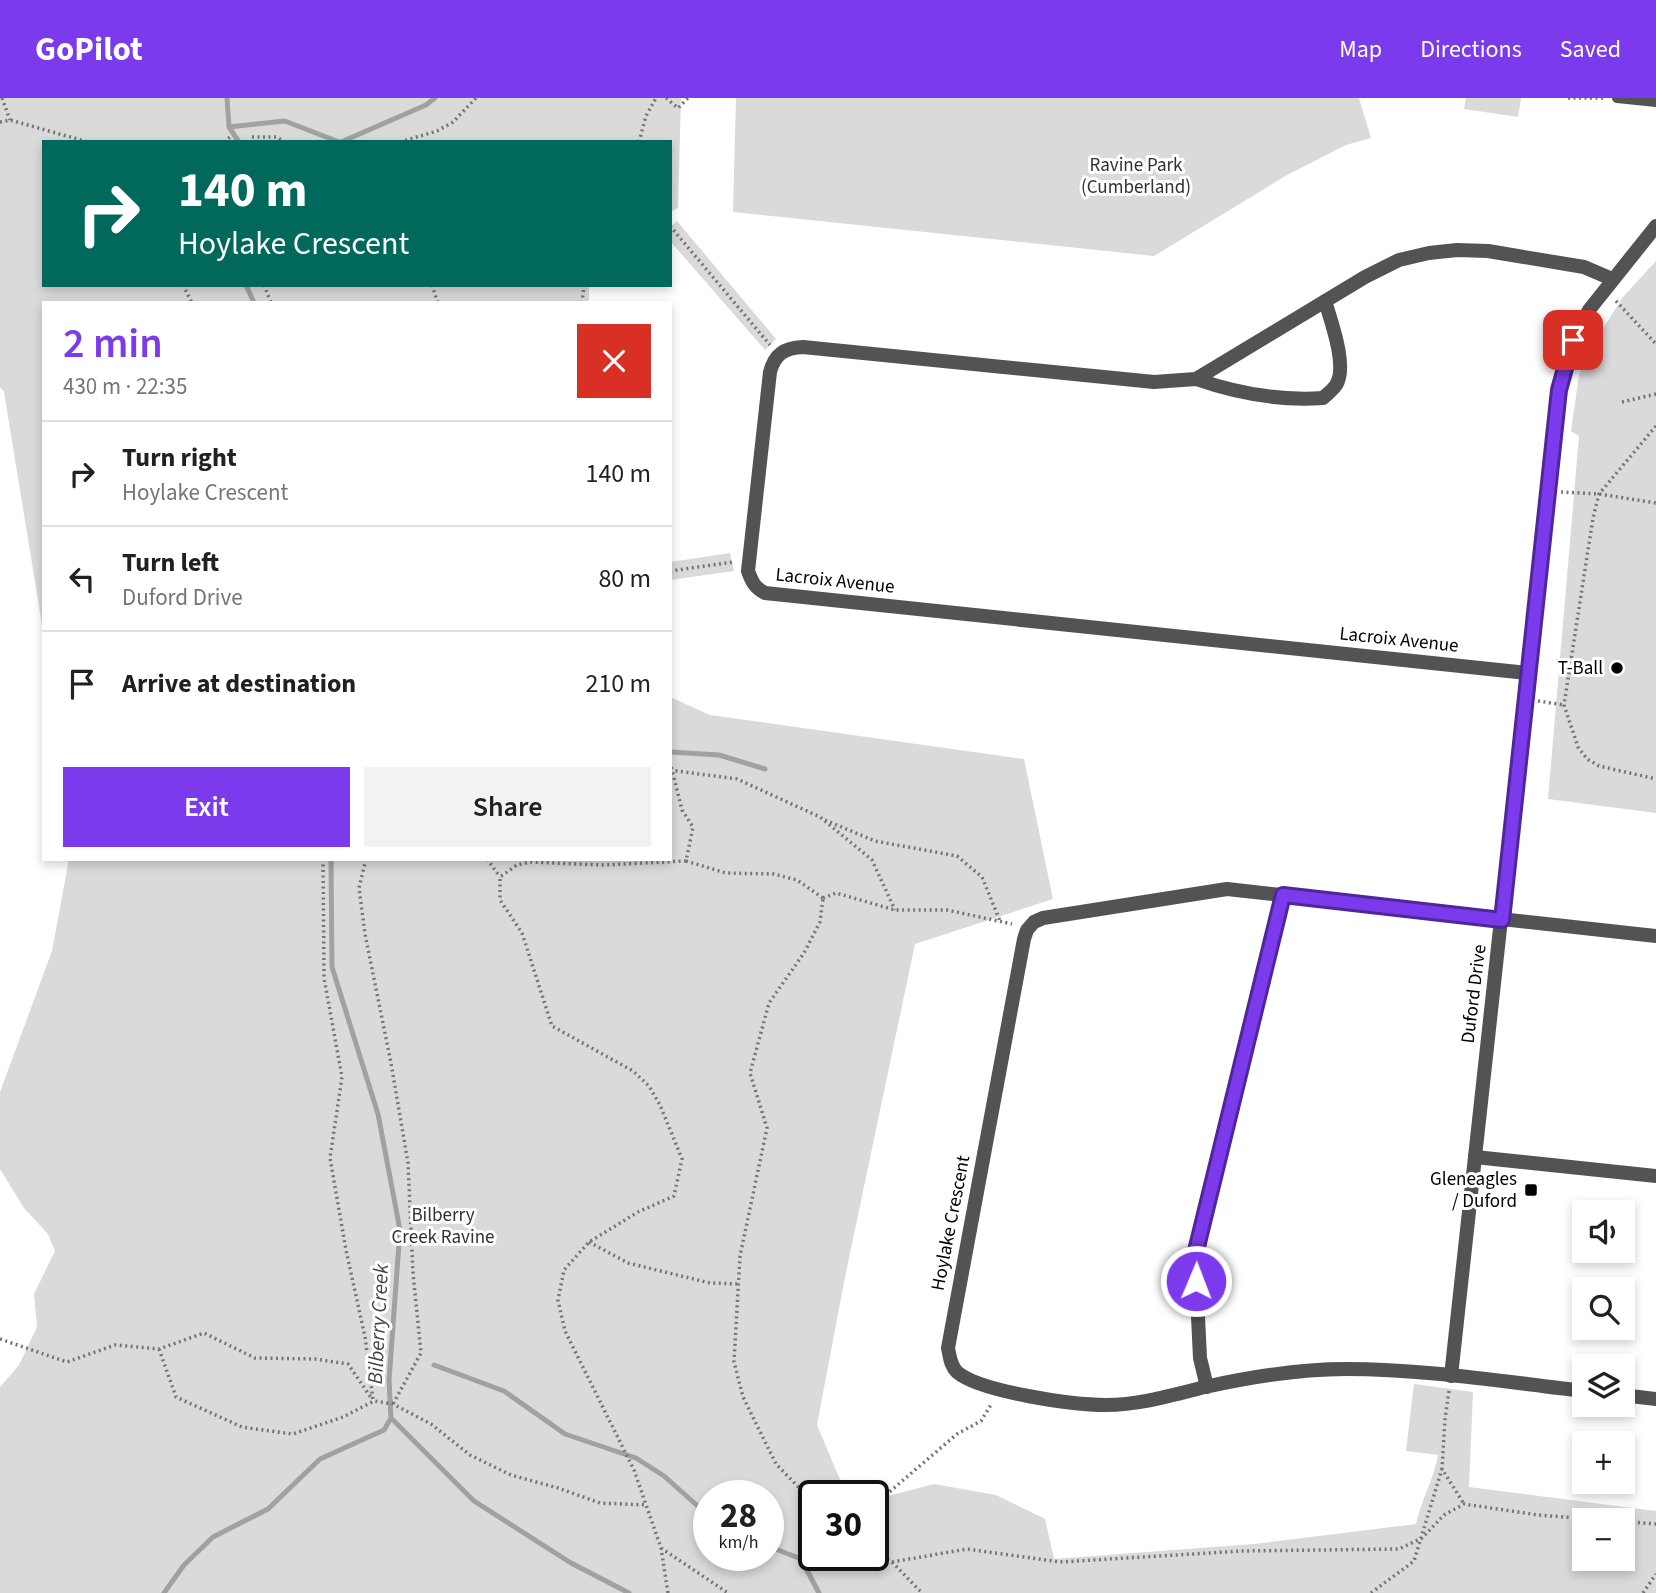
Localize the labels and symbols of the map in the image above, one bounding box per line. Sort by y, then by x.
park label: Ravine Park (Cumberland) [1081,152,1191,201]
pin [1543,310,1603,370]
street label: Lacroix Avenue [774,561,896,601]
street label: Lacroix Avenue [1338,620,1460,660]
place label: T-Ball [1558,655,1603,682]
marker: T-Ball [1609,660,1625,676]
street label: Duford Drive [1455,943,1493,1045]
street label: Hoylake Crescent [925,1152,977,1293]
place label: Gleneagles / Duford [1430,1166,1517,1215]
marker: Gleneagles / Duford [1523,1182,1539,1198]
park label: Bilberry Creek Ravine [392,1202,495,1251]
position arrow [1159,1244,1233,1318]
water label: Bilberry Creek [360,1262,396,1385]
speed limit sign: 30 [798,1480,889,1571]

